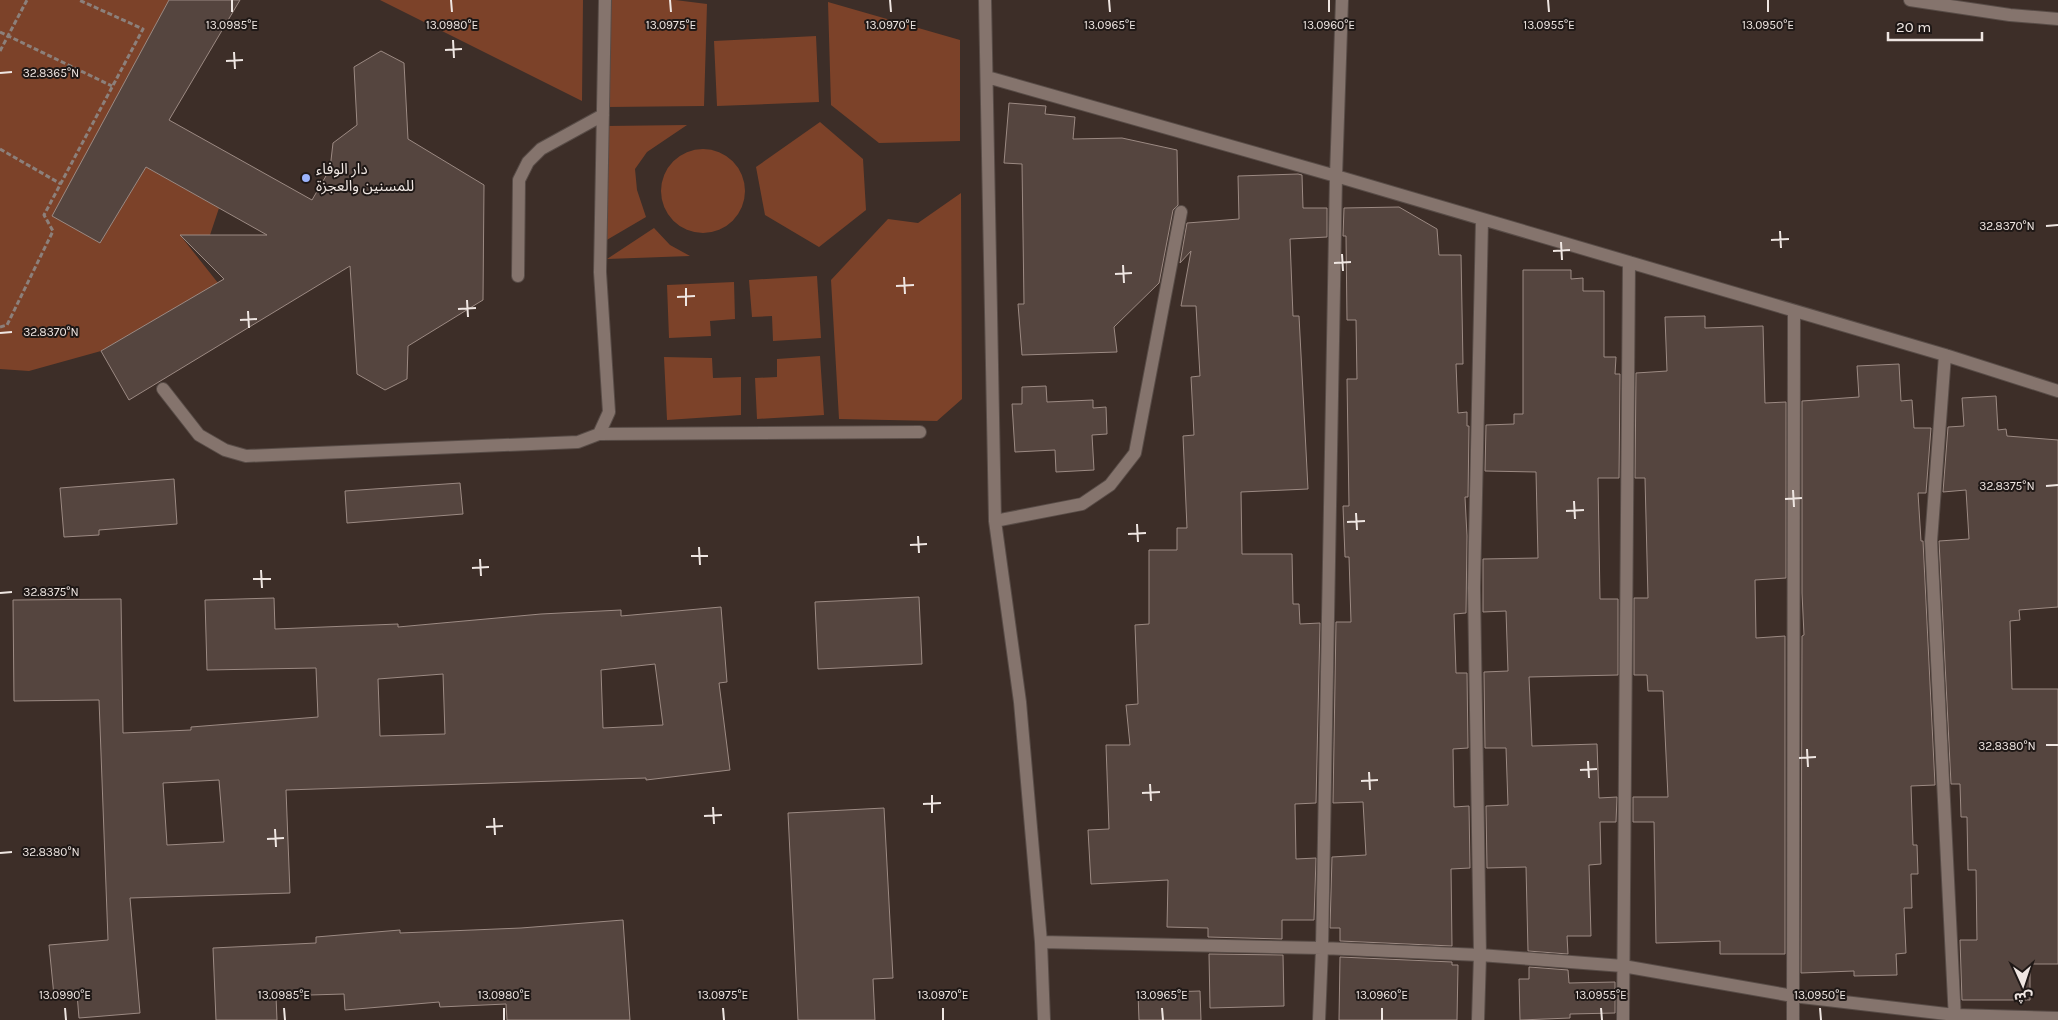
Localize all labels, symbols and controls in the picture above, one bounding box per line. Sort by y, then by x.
scale bar [1888,10,1982,42]
text: 13.0985°E [206,18,258,32]
text: 13.0980°E [426,18,478,32]
text: 13.0975°E [646,18,696,32]
text: 13.0970°E [866,18,916,32]
text: 13.0965°E [1084,18,1136,32]
text: 13.0960°E [1303,18,1355,32]
text: 13.0955°E [1523,18,1575,32]
text: 13.0950°E [1742,18,1794,32]
text: 20 m [1896,18,1931,36]
text: 32.8365°N [23,66,79,80]
place label: دار الوفاء للمسنين والعجزة [316,160,414,195]
marker: دار الوفاء للمسنين والعجزة [300,172,312,184]
text: 32.8370°N [1979,219,2035,233]
text: 32.8370°N [23,325,79,339]
text: 32.8375°N [1979,479,2035,493]
text: 32.8375°N [23,585,79,599]
text: 32.8380°N [1978,739,2036,753]
text: 32.8380°N [22,845,80,859]
north arrow [1998,960,2048,1010]
text: 13.0990°E [39,988,91,1002]
text: 13.0985°E [258,988,310,1002]
text: 13.0980°E [478,988,530,1002]
text: 13.0975°E [698,988,748,1002]
text: 13.0970°E [918,988,968,1002]
text: 13.0965°E [1136,988,1188,1002]
text: 13.0960°E [1356,988,1408,1002]
text: 13.0955°E [1575,988,1627,1002]
text: 13.0950°E [1794,988,1846,1002]
text: ش [2014,988,2034,1006]

